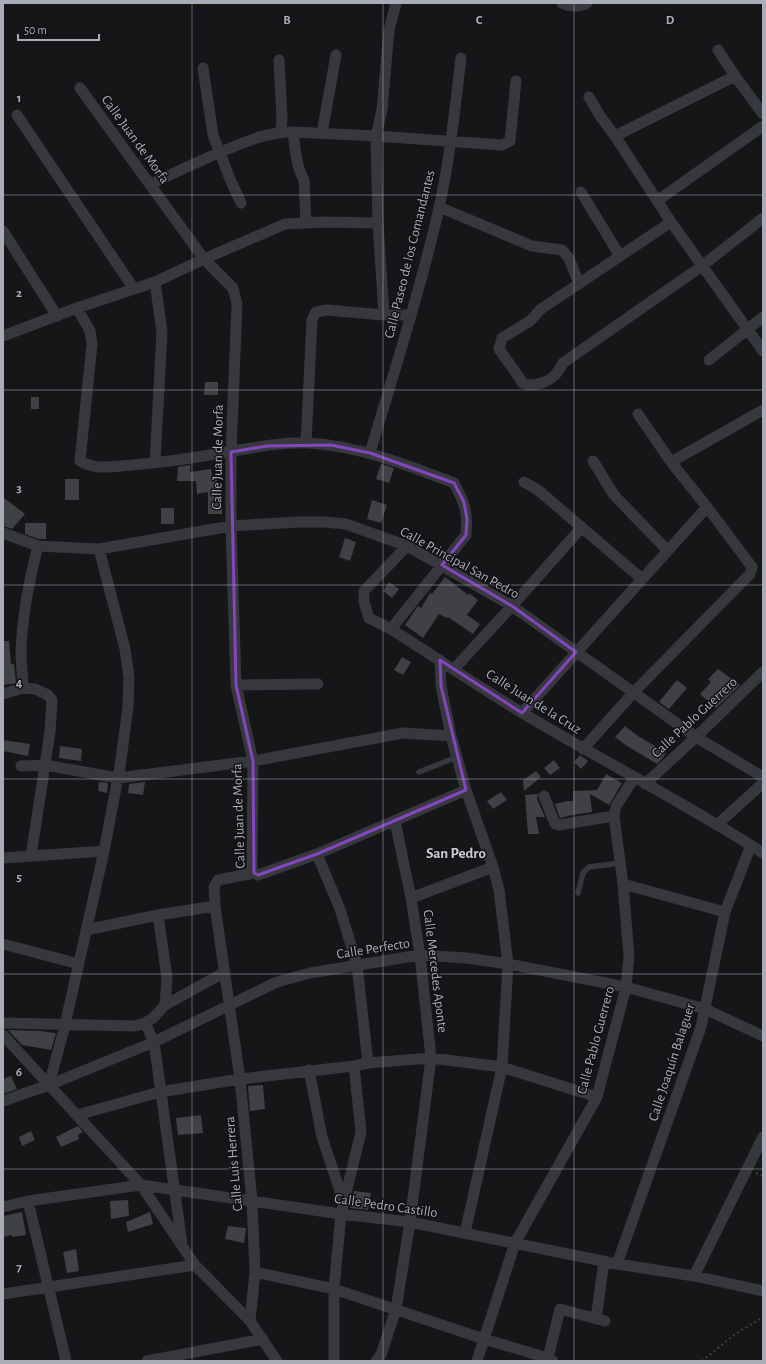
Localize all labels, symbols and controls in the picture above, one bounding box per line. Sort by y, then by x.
text: B [283,14,291,27]
text: C [476,14,483,27]
text: D [666,14,675,27]
scale bar [18,16,99,42]
text: 50 m [24,24,47,36]
text: 1 [17,92,21,105]
street label: Calle Juan de Morfa [99,93,172,187]
street label: Calle Paseo de los Comandantes [382,169,438,340]
text: 2 [16,287,22,300]
street label: Calle Juan de Morfa [210,404,226,510]
text: 3 [16,482,22,495]
street label: Calle Principal San Pedro [398,524,522,601]
street label: Calle Juan de la Cruz [483,667,584,737]
street label: Calle Pablo Guerrero [649,675,740,761]
text: 4 [16,677,23,690]
street label: Calle Juan de Morfa [230,763,248,869]
district label: San Pedro [426,846,486,861]
text: 5 [16,871,22,884]
street label: Calle Mercedes Aponte [421,909,450,1033]
street label: Calle Perfecto [335,936,411,962]
street label: Calle Pablo Guerrero [575,985,617,1096]
street label: Calle Joaquín Balaguer [646,1001,698,1123]
text: 6 [16,1066,22,1079]
street label: Calle Luis Herrera [223,1115,245,1212]
street label: Calle Pedro Castillo [333,1192,438,1220]
text: 7 [16,1261,22,1274]

